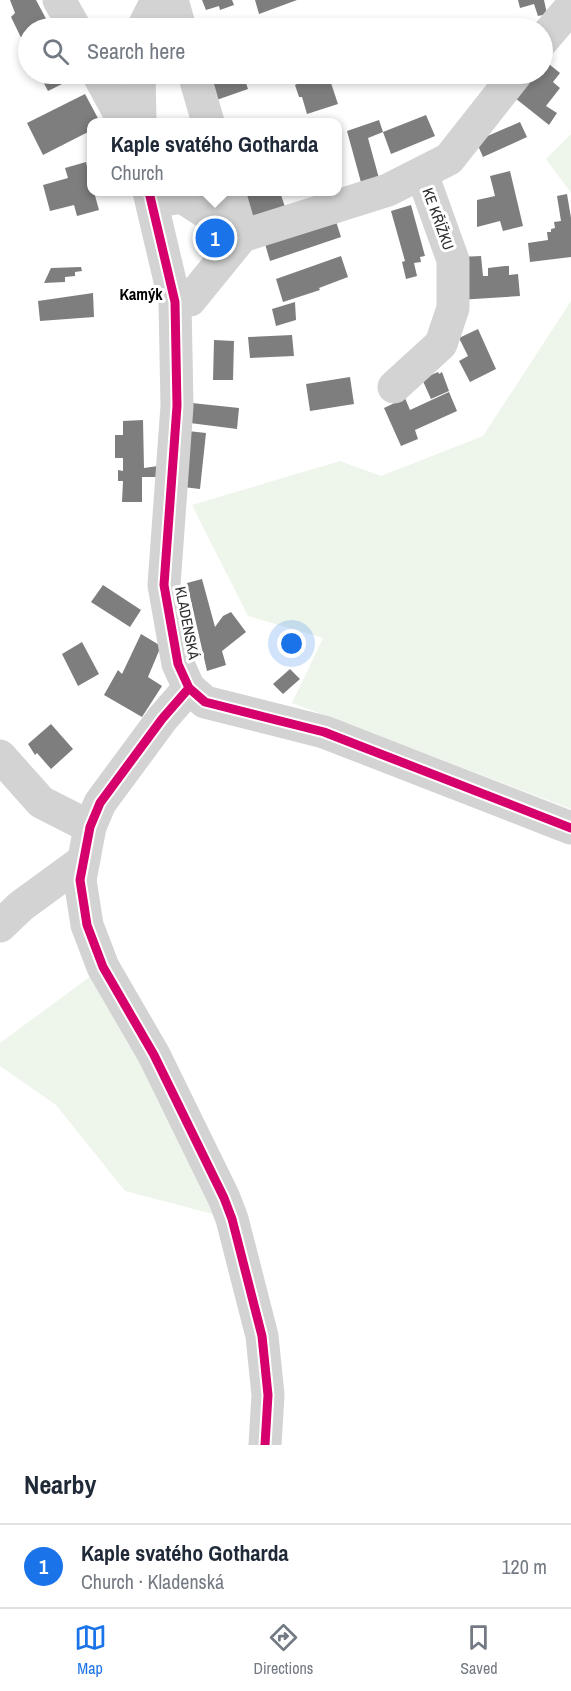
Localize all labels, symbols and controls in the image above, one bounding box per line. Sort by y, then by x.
search box [18,18,553,84]
icon: search [39,35,72,68]
text: Search here [87,36,185,66]
popup [87,118,342,196]
text: Kaple svatého Gotharda [111,129,318,159]
text: Church [111,159,164,186]
street label: KE KŘÍŽKU [417,185,459,253]
pin: 1 [196,216,234,260]
district label: Kamýk [119,283,163,305]
street label: KLADENSKÁ [170,585,205,662]
your location [277,629,306,658]
text: Nearby [24,1467,96,1502]
text: Kaple svatého Gotharda [81,1538,289,1568]
text: 1 [39,1553,48,1580]
text: 120 m [501,1553,547,1580]
text: Church · Kladenská [81,1568,224,1595]
tab: Map [74,1621,107,1679]
tab: Directions [254,1621,313,1679]
tab: Saved [460,1621,498,1679]

